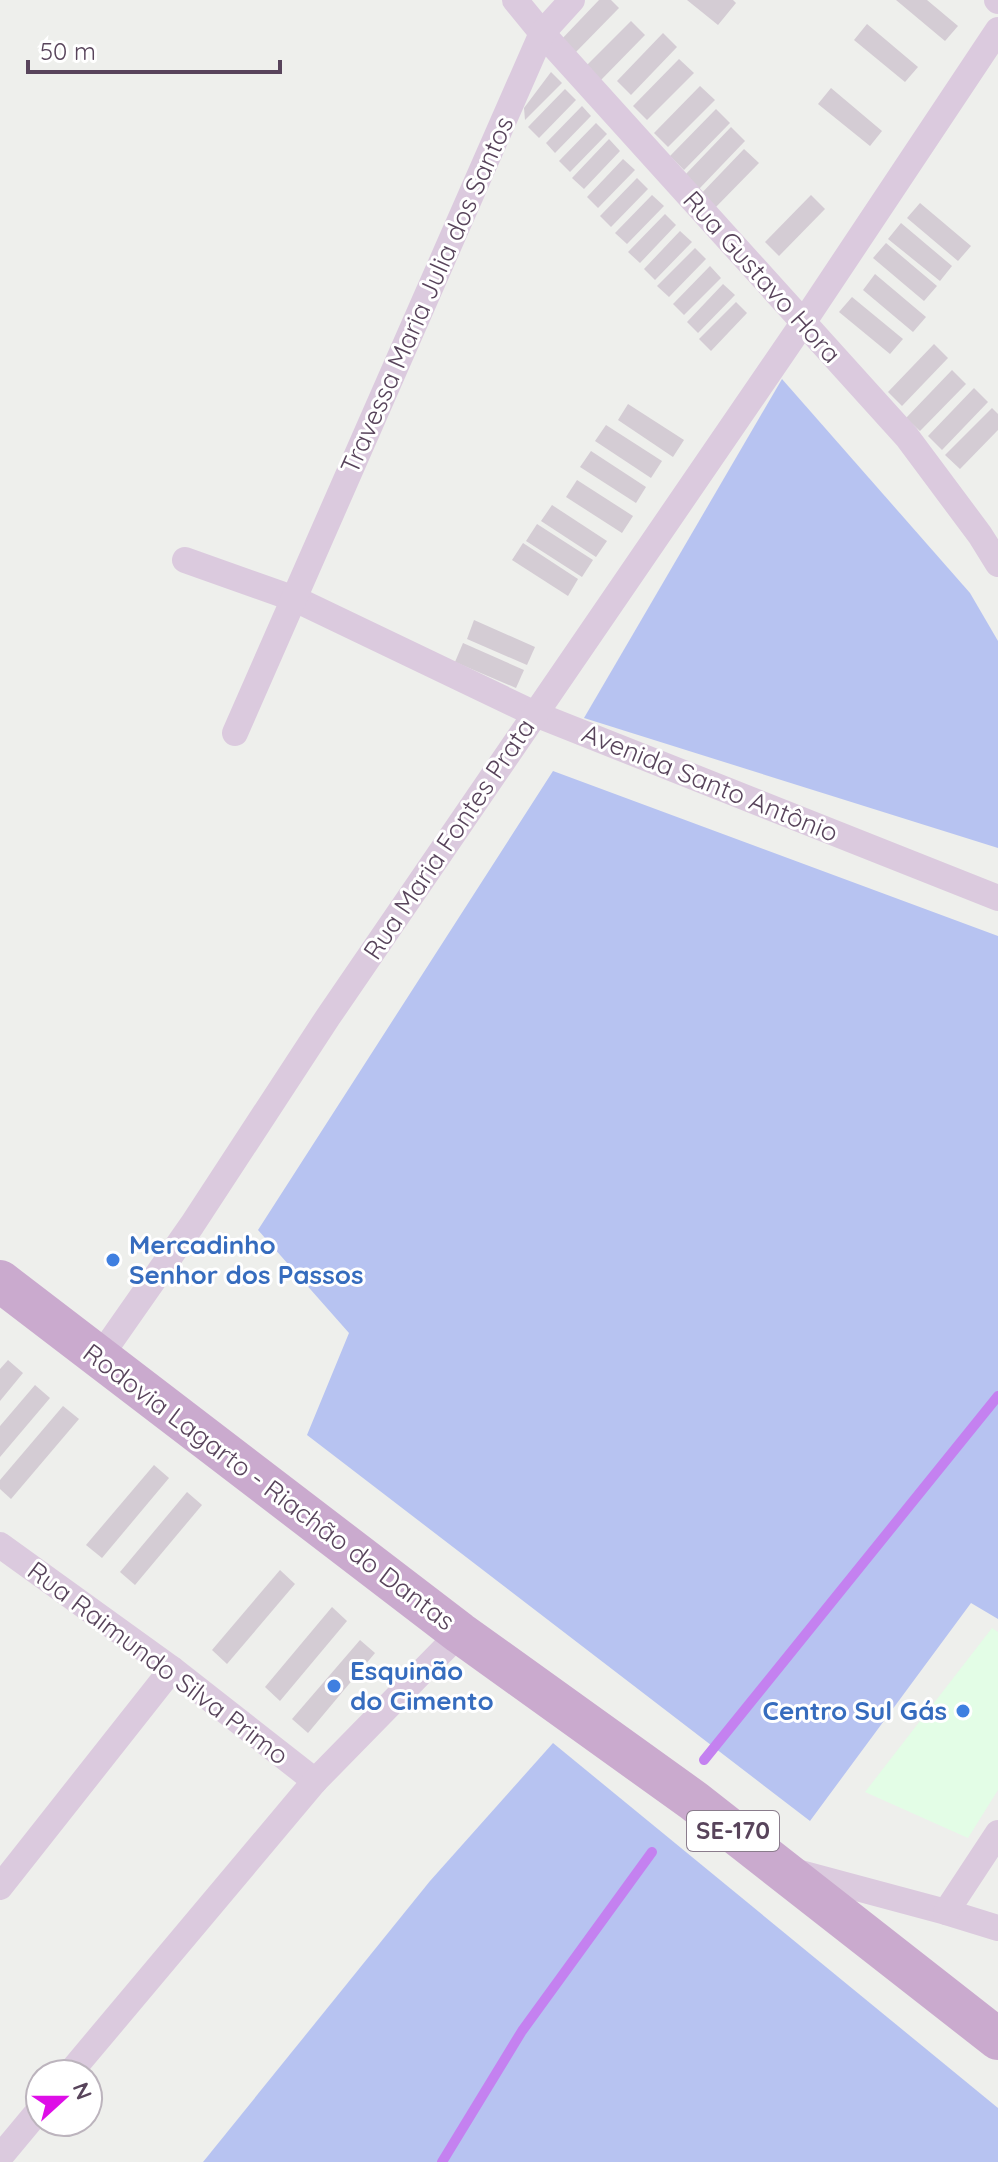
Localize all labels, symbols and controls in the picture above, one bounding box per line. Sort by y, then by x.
scale bar [28,24,280,74]
text: 50 m [40,36,96,66]
street label: Travessa Maria Julia dos Santos [333,111,520,479]
street label: Rua Gustavo Hora [676,184,848,370]
street label: Rua Maria Fontes Prata [356,712,542,966]
street label: Avenida Santo Antônio [577,716,843,849]
place label: Mercadinho Senhor dos Passos [129,1228,363,1291]
marker: Mercadinho Senhor dos Passos [104,1251,122,1269]
street label: Rodovia Lagarto - Riachão do Dantas [77,1336,462,1637]
street label: Rua Raimundo Silva Primo [21,1554,295,1772]
place label: Esquinão do Cimento [350,1654,494,1717]
marker: Esquinão do Cimento [325,1677,343,1695]
place label: Centro Sul Gás [763,1694,947,1727]
marker: Centro Sul Gás [954,1702,972,1720]
road number: SE-170 [687,1811,779,1851]
north arrow [24,2058,104,2138]
text: N [67,2078,99,2103]

